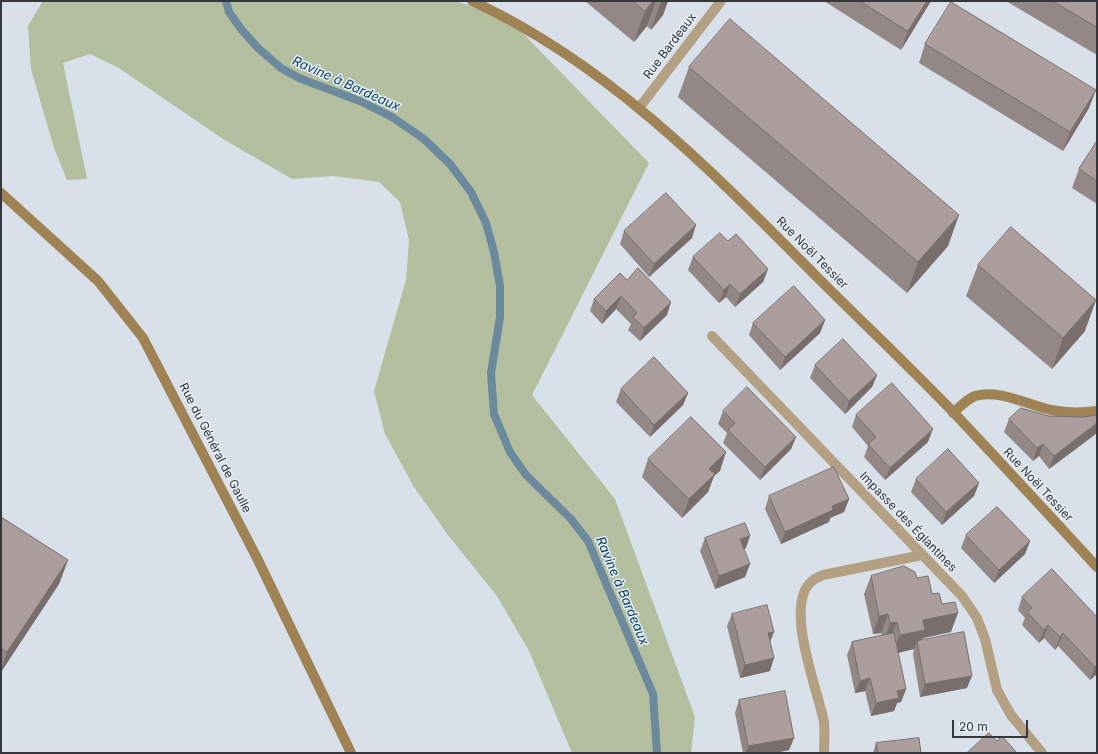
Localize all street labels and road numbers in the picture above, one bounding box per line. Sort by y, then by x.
street label: Rue Bardeaux [640,10,700,82]
street label: Rue Noël Tessier [773,214,851,292]
street label: Rue du Général de Gaulle [176,381,254,515]
street label: Rue Noël Tessier [1000,445,1076,525]
street label: Impasse des Églantines [856,469,960,575]

